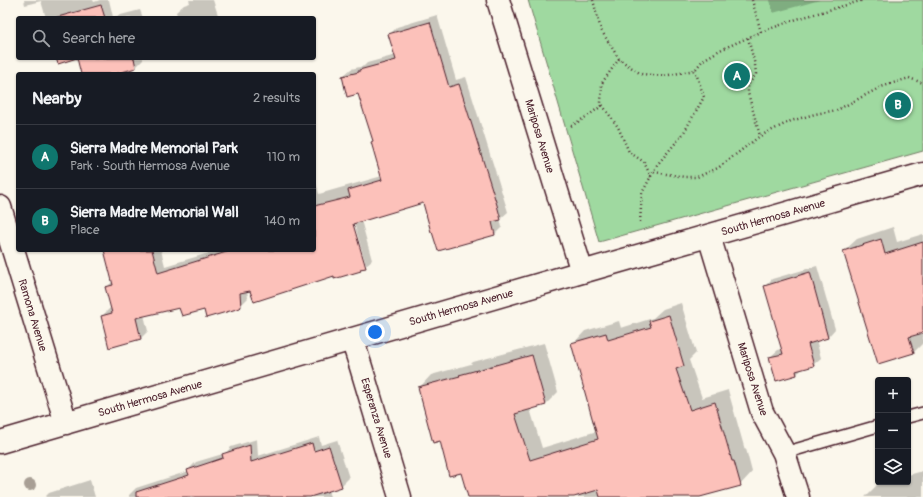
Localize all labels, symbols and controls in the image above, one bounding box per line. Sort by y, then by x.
search box [16,16,316,60]
icon: search [30,27,52,49]
text: Search here [62,29,135,48]
pin: A [724,61,750,91]
text: Nearby [32,88,81,109]
text: 2 results [253,90,300,106]
pin: B [885,90,911,120]
street label: Mariposa Avenue [522,98,557,175]
text: Sierra Madre Memorial Park [70,139,238,158]
text: A [41,149,49,165]
text: 110 m [267,149,300,165]
text: Park · South Hermosa Avenue [70,158,230,174]
street label: South Hermosa Avenue [720,196,827,239]
text: Sierra Madre Memorial Wall [70,203,239,222]
text: B [41,213,49,229]
text: 140 m [264,213,300,229]
text: Place [70,222,99,238]
street label: Ramona Avenue [15,278,50,353]
street label: South Hermosa Avenue [408,286,515,329]
your location [365,322,385,342]
street label: Mariposa Avenue [735,341,771,418]
street label: Esperanza Avenue [358,376,395,460]
street label: South Hermosa Avenue [97,377,204,420]
map controls [875,377,911,485]
button: + [875,377,911,413]
button: − [875,413,911,449]
button: layers [875,449,911,485]

